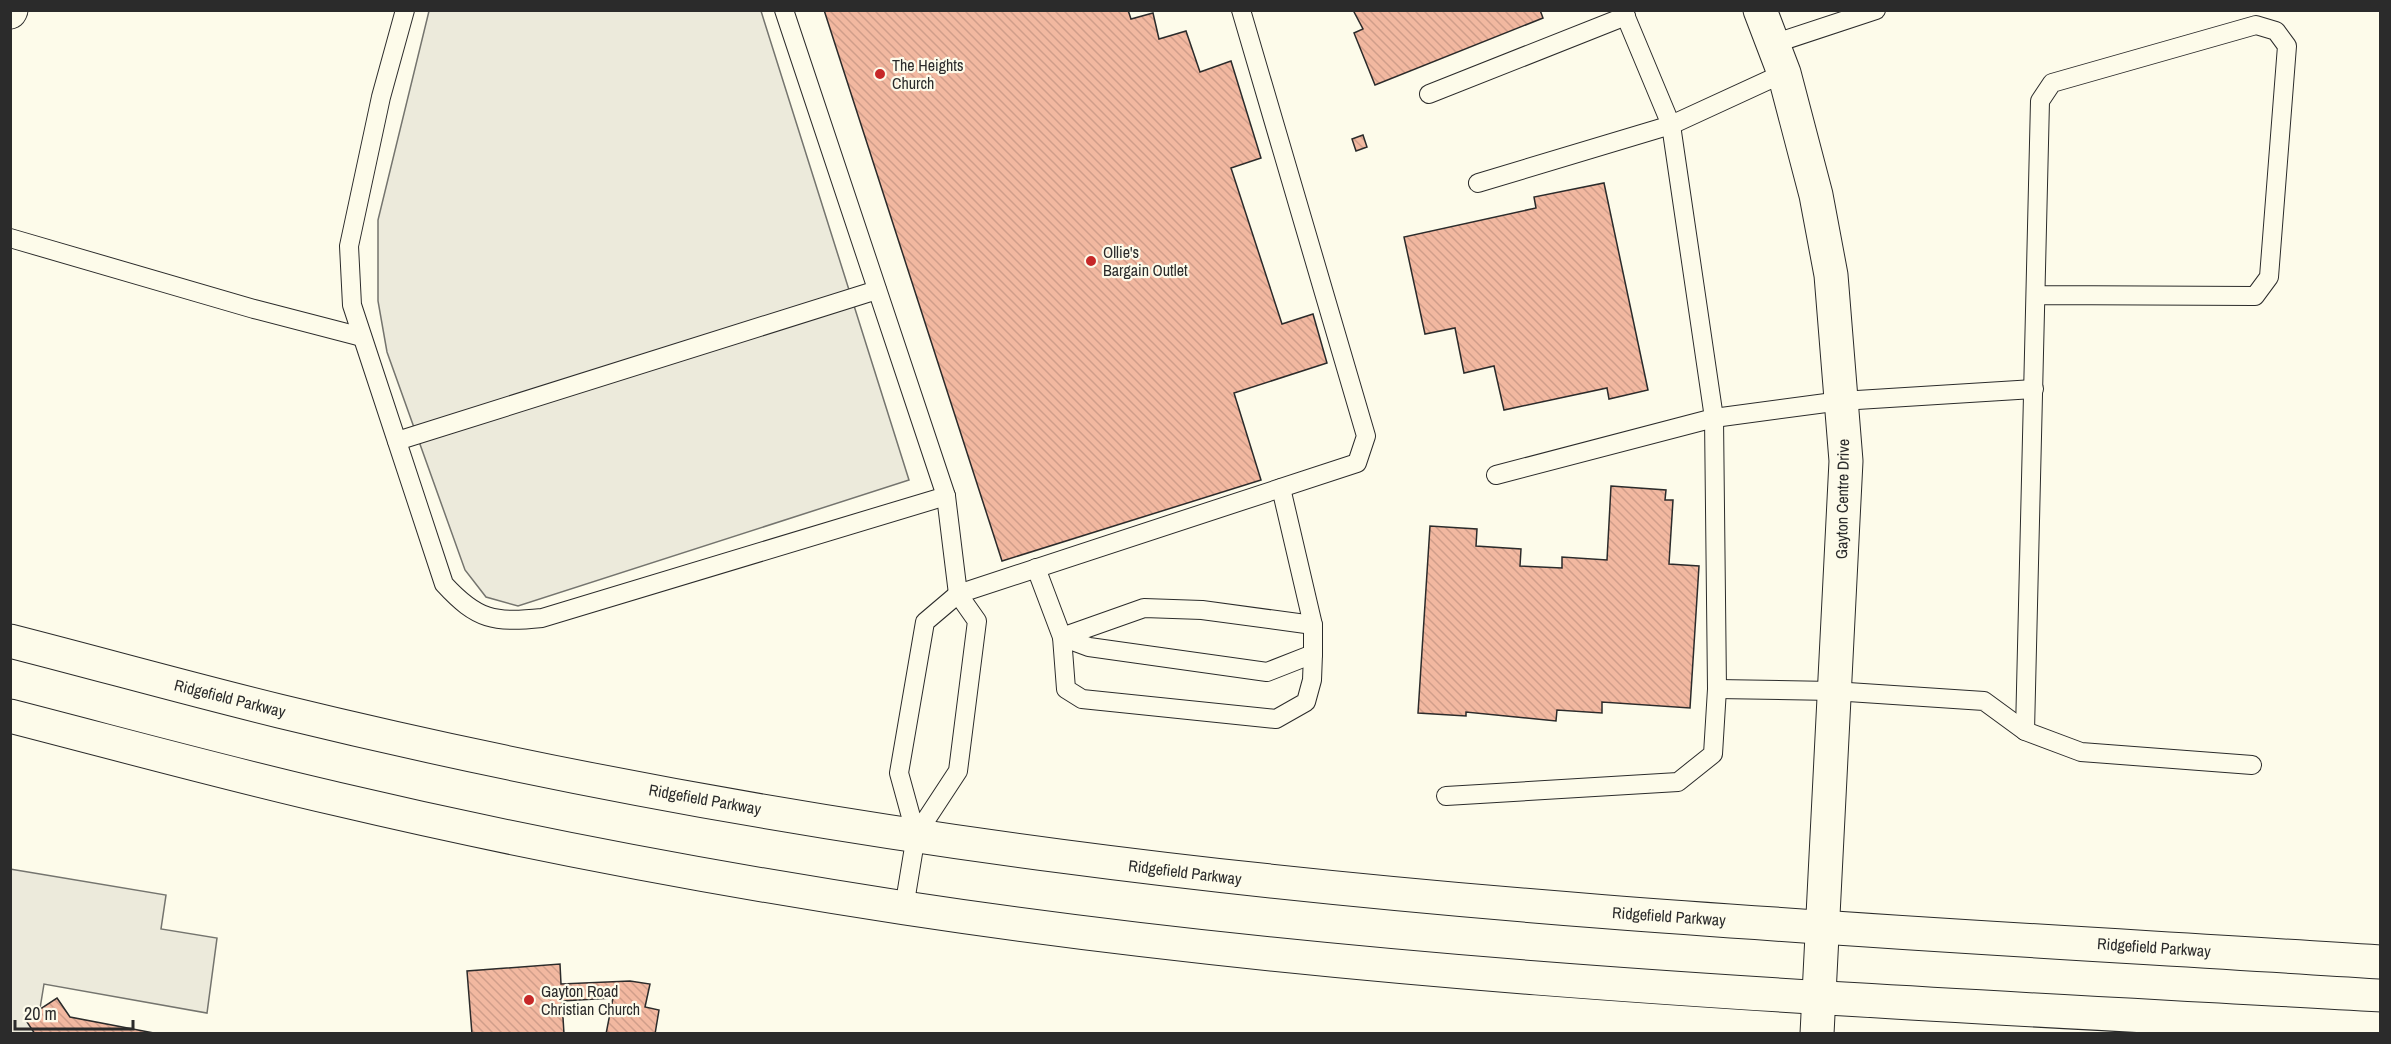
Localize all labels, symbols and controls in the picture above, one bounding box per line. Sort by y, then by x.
place label: The Heights Church [892,54,963,94]
marker: The Heights Church [873,67,887,81]
place label: Ollie's Bargain Outlet [1103,241,1188,281]
marker: Ollie's Bargain Outlet [1084,254,1098,268]
street label: Gayton Centre Drive [1830,439,1854,559]
street label: Ridgefield Parkway [172,674,288,723]
street label: Ridgefield Parkway [647,778,763,820]
street label: Ridgefield Parkway [1127,854,1243,890]
street label: Ridgefield Parkway [1611,901,1727,931]
street label: Ridgefield Parkway [2096,932,2212,962]
place label: Gayton Road Christian Church [541,980,640,1020]
scale bar [15,993,134,1031]
marker: Gayton Road Christian Church [522,993,536,1007]
text: 20 m [24,1001,57,1026]

